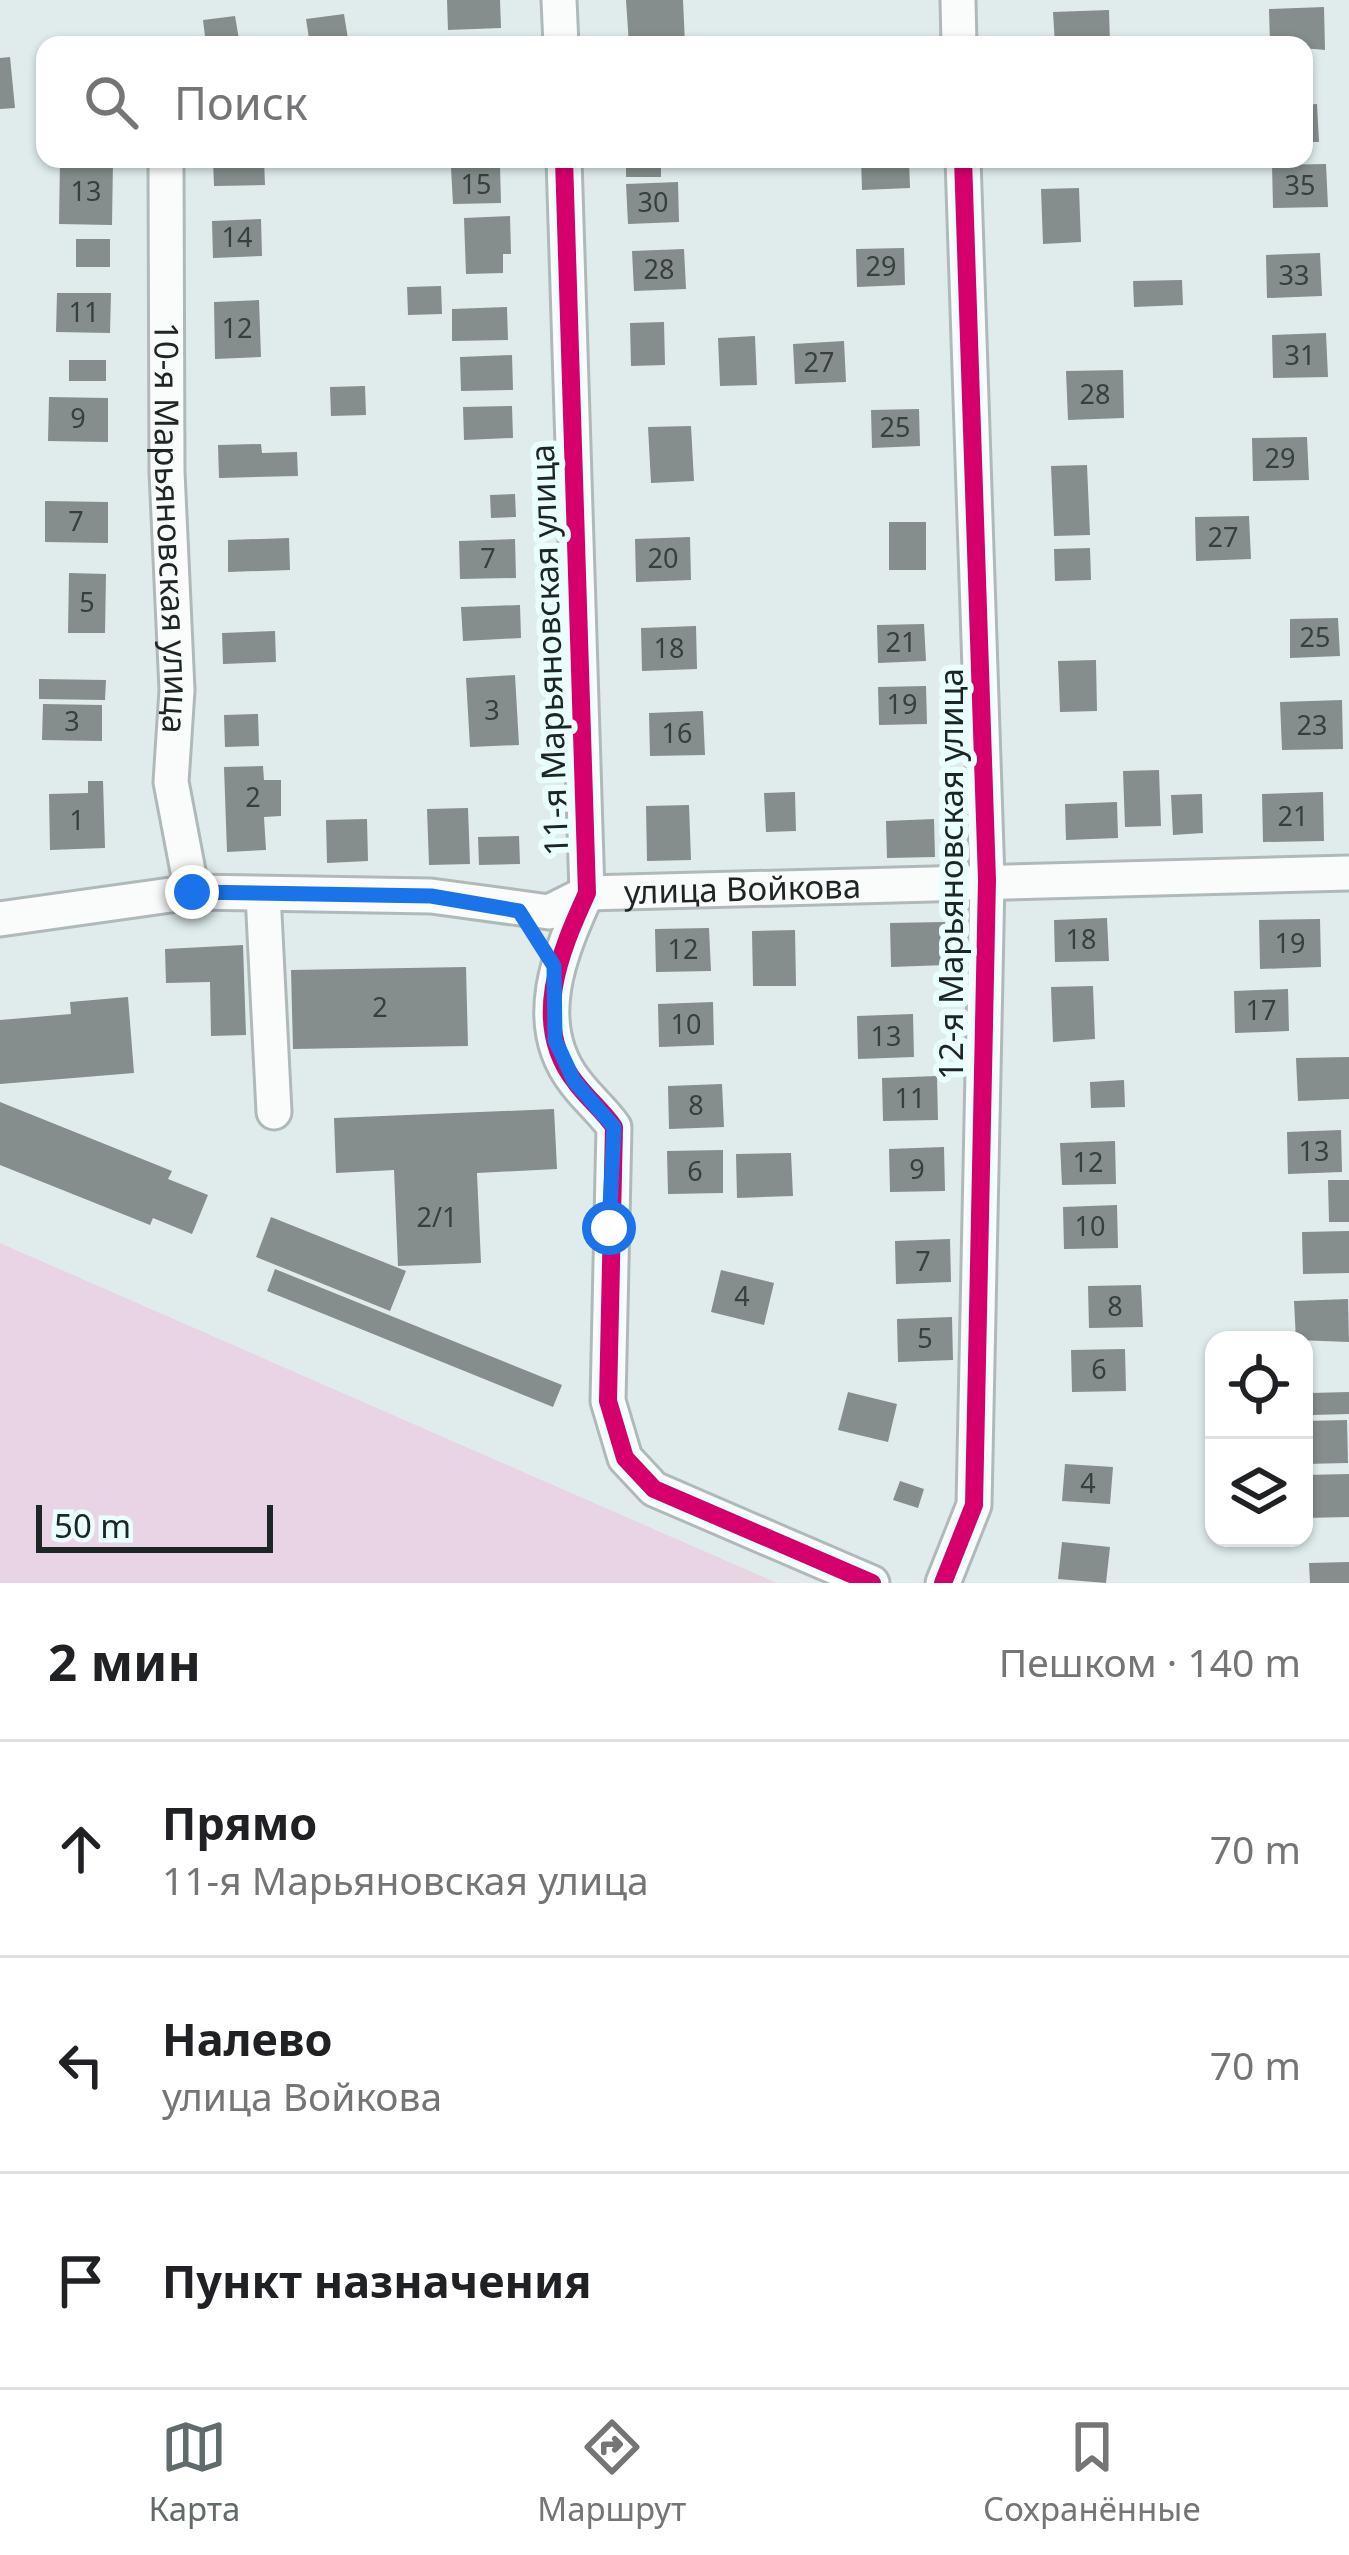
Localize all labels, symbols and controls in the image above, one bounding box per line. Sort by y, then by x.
search box [36,36,1313,168]
icon: search [78,69,144,135]
text: Поиск [174,72,308,133]
house number: 15 [461,165,491,202]
house number: 35 [1285,166,1315,203]
house number: 13 [71,172,101,209]
house number: 30 [638,183,668,220]
house number: 14 [222,218,252,255]
house number: 29 [866,247,896,284]
house number: 28 [644,250,674,287]
house number: 33 [1279,256,1309,293]
house number: 11 [69,293,99,330]
house number: 12 [222,309,252,346]
street label: 10-я Марьяновская улица [145,322,200,735]
house number: 31 [1285,336,1315,373]
house number: 27 [804,343,834,380]
house number: 28 [1080,375,1110,412]
house number: 9 [70,399,86,436]
house number: 25 [880,408,910,445]
house number: 29 [1265,439,1295,476]
street label: 11-я Марьяновская улица [519,443,578,857]
house number: 7 [68,502,84,539]
house number: 27 [1208,518,1238,555]
house number: 7 [480,539,496,576]
house number: 20 [648,539,678,576]
house number: 5 [79,583,95,620]
house number: 25 [1300,618,1330,655]
house number: 21 [886,623,916,660]
house number: 18 [654,629,684,666]
street label: 12-я Марьяновская улица [928,668,973,1080]
house number: 19 [887,685,917,722]
house number: 3 [484,691,500,728]
house number: 3 [64,702,80,739]
house number: 23 [1297,706,1327,743]
house number: 16 [662,714,692,751]
house number: 2 [245,778,261,815]
house number: 21 [1278,797,1308,834]
house number: 1 [69,801,85,838]
street label: улица Войкова [623,863,862,914]
route end [165,865,219,919]
house number: 18 [1066,920,1096,957]
house number: 19 [1275,924,1305,961]
house number: 12 [668,930,698,967]
house number: 2 [372,988,388,1025]
house number: 17 [1246,991,1276,1028]
house number: 10 [671,1005,701,1042]
house number: 13 [871,1017,901,1054]
house number: 11 [895,1079,925,1116]
house number: 8 [688,1086,704,1123]
house number: 13 [1299,1132,1329,1169]
house number: 12 [1073,1143,1103,1180]
house number: 9 [909,1150,925,1187]
house number: 6 [687,1152,703,1189]
house number: 2/1 [417,1198,457,1235]
route start [582,1201,636,1255]
house number: 10 [1075,1207,1105,1244]
house number: 7 [915,1242,931,1279]
house number: 4 [734,1277,750,1314]
house number: 8 [1107,1287,1123,1324]
house number: 5 [917,1319,933,1356]
map controls [1205,1331,1313,1547]
button: locate [1205,1331,1313,1439]
house number: 6 [1091,1350,1107,1387]
button: layers [1205,1439,1313,1547]
house number: 4 [1080,1464,1096,1501]
scale bar [36,1499,273,1552]
text: 50 m [54,1503,131,1548]
text: 2 мин [48,1626,201,1696]
text: Пешком · 140 m [999,1635,1301,1688]
text: Прямо [162,1792,317,1853]
icon: ahead [48,1816,114,1882]
text: 70 m [1210,1822,1301,1875]
text: 11-я Марьяновская улица [162,1853,649,1906]
text: Налево [162,2008,333,2069]
icon: left [48,2032,114,2098]
text: 70 m [1210,2038,1301,2091]
text: улица Войкова [162,2069,442,2122]
icon: arrive [48,2248,114,2314]
text: Пункт назначения [162,2250,592,2311]
tab: Карта [148,2414,240,2531]
tab: Маршрут [537,2414,686,2531]
tab: Сохранённые [983,2414,1201,2531]

